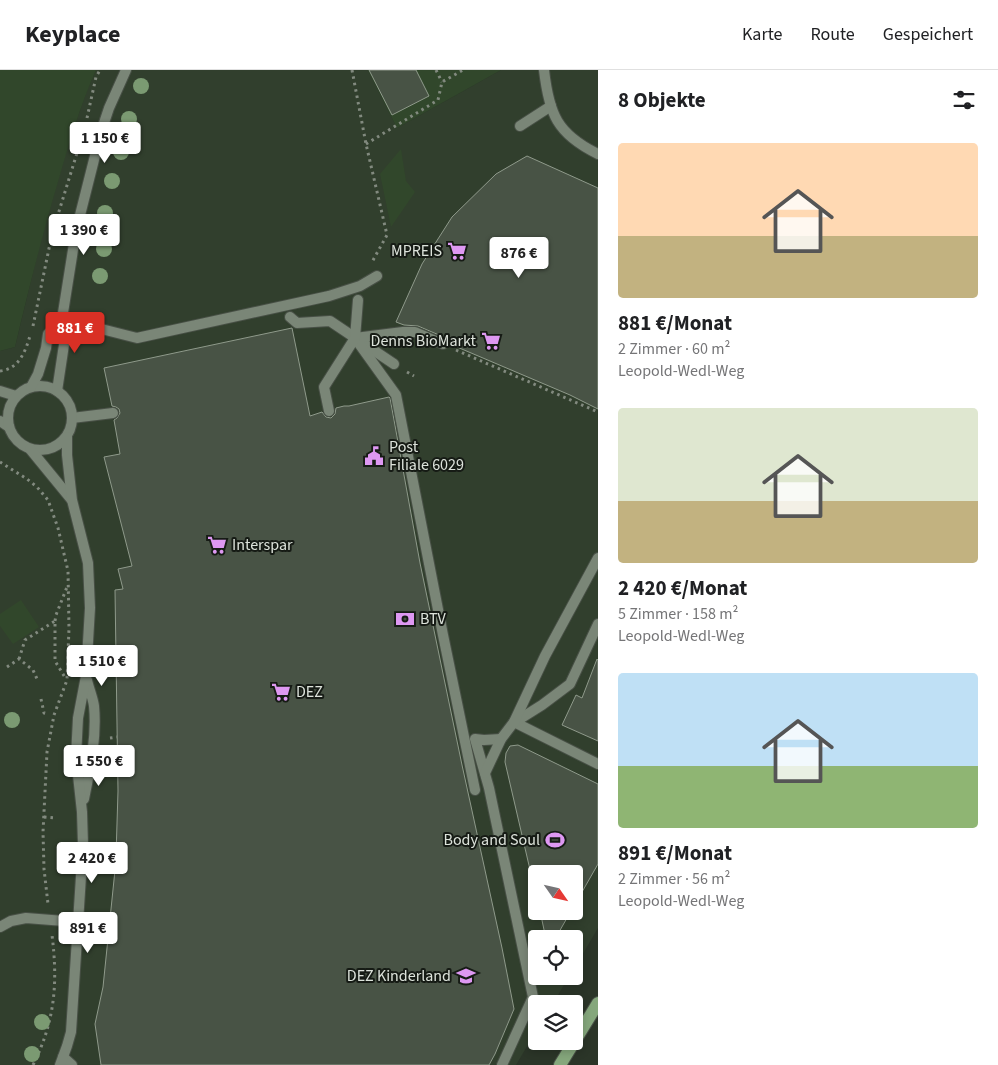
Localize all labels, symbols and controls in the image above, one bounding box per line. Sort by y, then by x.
text: Keyplace [25,17,120,52]
text: Karte [742,22,782,47]
text: Route [810,22,855,47]
text: Gespeichert [883,22,973,47]
text: 8 Objekte [618,85,706,115]
icon: filters [950,86,978,114]
pin: 1 150 € [59,122,151,164]
text: 1 150 € [81,127,129,149]
icon: home [753,176,843,266]
pin: 1 390 € [38,214,130,256]
text: 1 390 € [60,219,108,241]
pin: 876 € [484,236,554,279]
place label: MPREIS [391,240,442,262]
supermarket icon: MPREIS [446,240,468,262]
text: 876 € [501,242,538,264]
text: 881 €/Monat [618,308,732,338]
pin: 881 € [40,312,110,354]
text: 881 € [57,317,94,339]
place label: Denns BioMarkt [371,330,477,352]
supermarket icon: Denns BioMarkt [480,330,502,352]
text: 2 Zimmer · 60 m² [618,338,730,360]
text: Leopold-Wedl-Weg [618,360,744,382]
place label: Post Filiale 6029 [389,436,464,476]
icon: home [753,441,843,531]
public building icon: Post Filiale 6029 [363,445,385,467]
supermarket icon: Interspar [206,534,228,556]
place label: Interspar [232,534,293,556]
text: 2 420 €/Monat [618,573,747,603]
text: 5 Zimmer · 158 m² [618,603,738,625]
bank icon: BTV [394,608,416,630]
place label: BTV [420,608,447,630]
text: Leopold-Wedl-Weg [618,625,744,647]
pin: 1 510 € [56,644,148,687]
text: 1 510 € [78,650,126,672]
supermarket icon: DEZ [270,681,292,703]
place label: DEZ [296,681,323,703]
icon: home [753,706,843,796]
pin: 1 550 € [53,744,145,787]
text: 1 550 € [75,750,123,772]
place label: Body and Soul [443,829,540,851]
sports icon: Body and Soul [544,829,566,851]
text: 891 €/Monat [618,838,732,868]
pin: 2 420 € [46,842,138,884]
text: 2 420 € [68,847,116,869]
north arrow [528,865,582,920]
map controls [528,865,583,1050]
text: 2 Zimmer · 56 m² [618,868,730,890]
text: Leopold-Wedl-Weg [618,890,744,912]
pin: 891 € [53,912,123,954]
text: 891 € [70,917,107,939]
button: locate [528,930,583,985]
place label: DEZ Kinderland [347,965,451,987]
school or university icon: DEZ Kinderland [455,965,477,987]
button: layers [528,995,583,1050]

